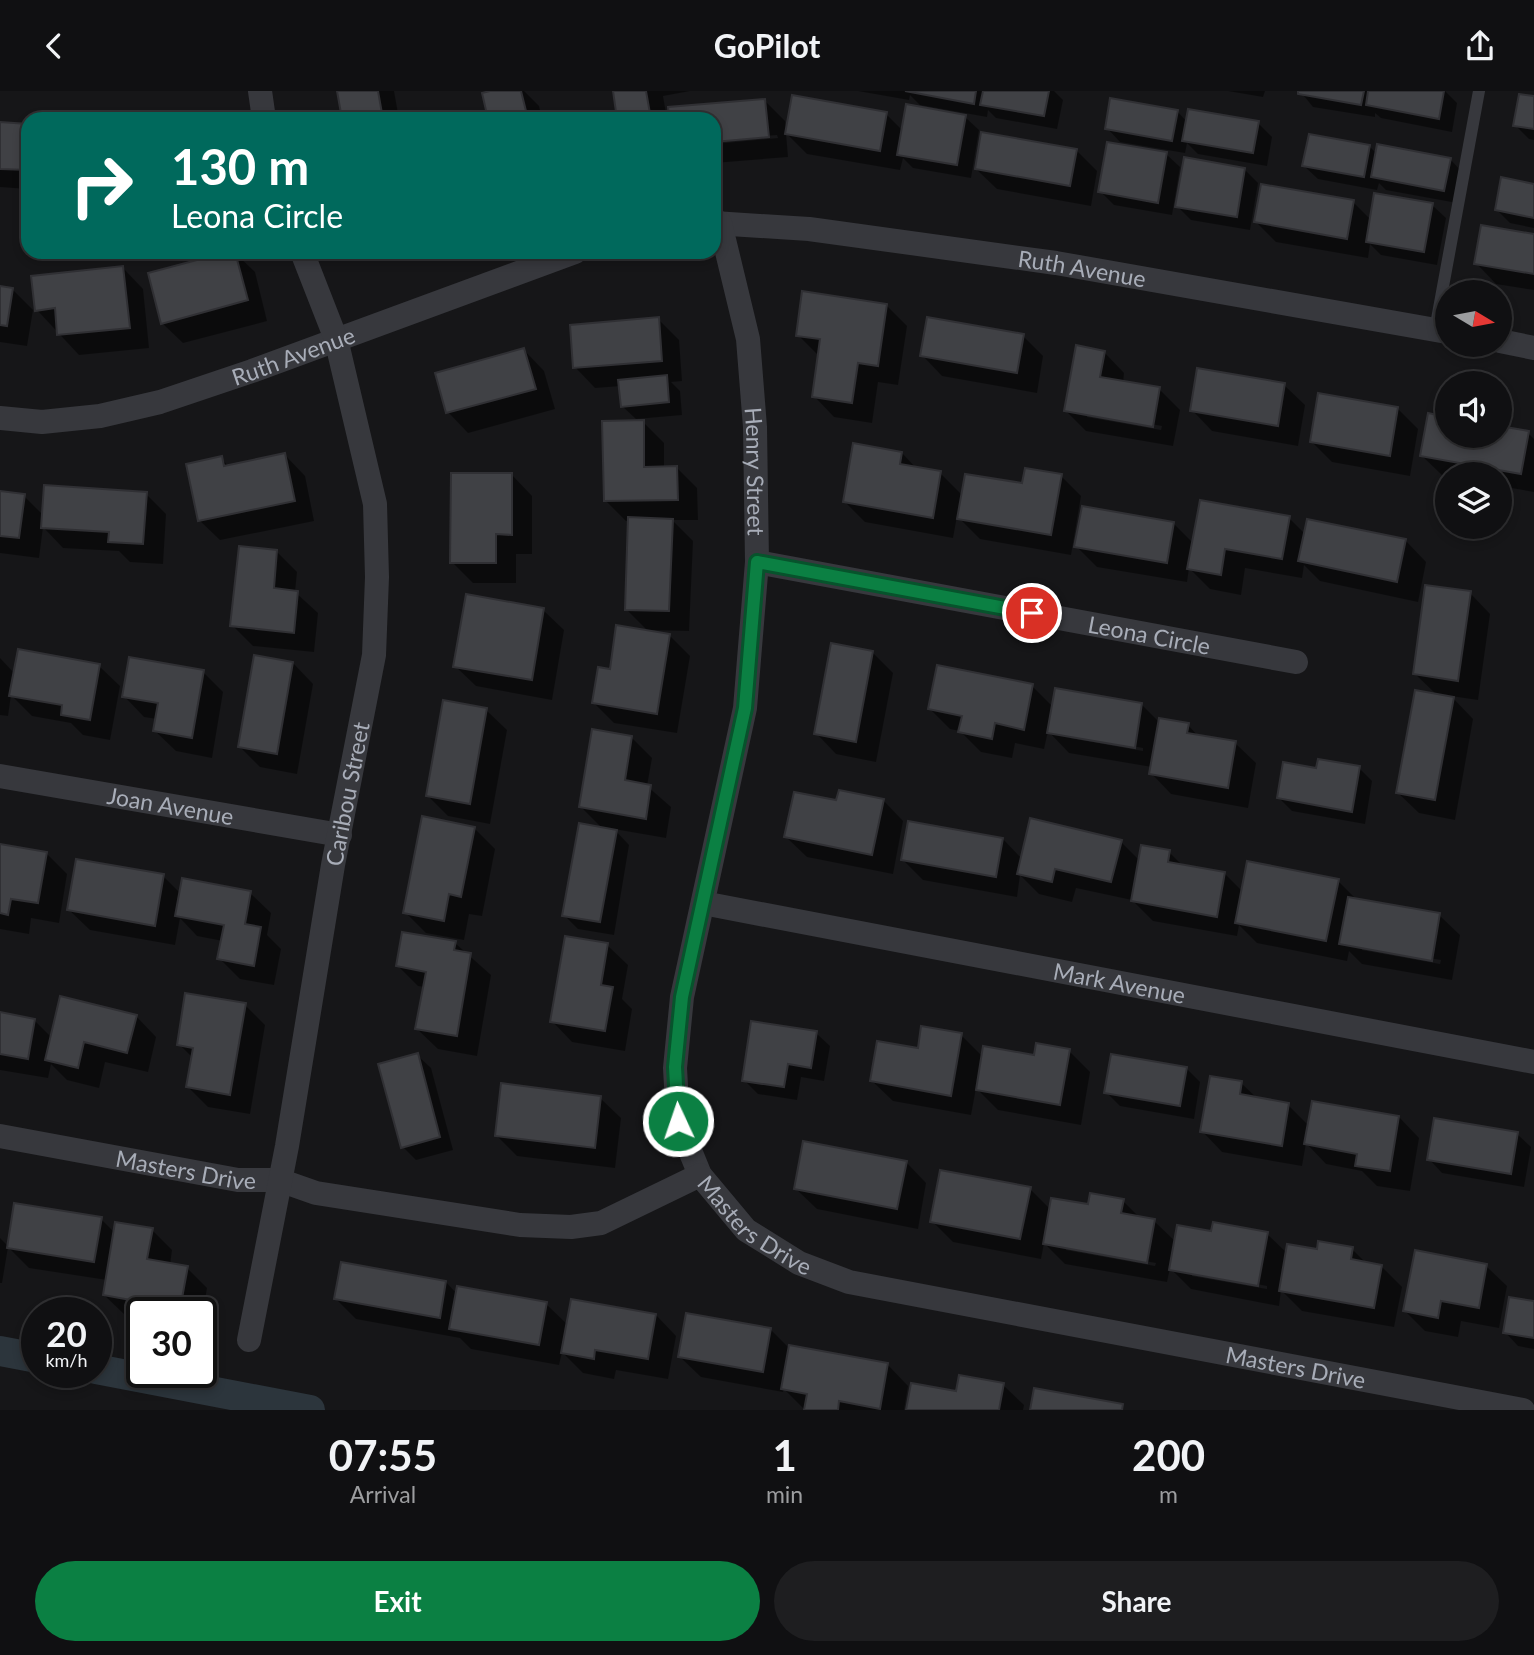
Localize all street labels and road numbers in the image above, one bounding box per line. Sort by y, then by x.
street label: Ruth Avenue [1016,244,1148,293]
street label: Ruth Avenue [228,320,359,391]
street label: Henry Street [739,406,771,537]
street label: Leona Circle [1086,610,1213,660]
street label: Caribou Street [319,719,375,868]
street label: Joan Avenue [105,781,236,830]
street label: Mark Avenue [1051,956,1188,1009]
street label: Masters Drive [114,1144,256,1195]
street label: Masters Drive [692,1169,815,1280]
street label: Masters Drive [1223,1340,1368,1394]

